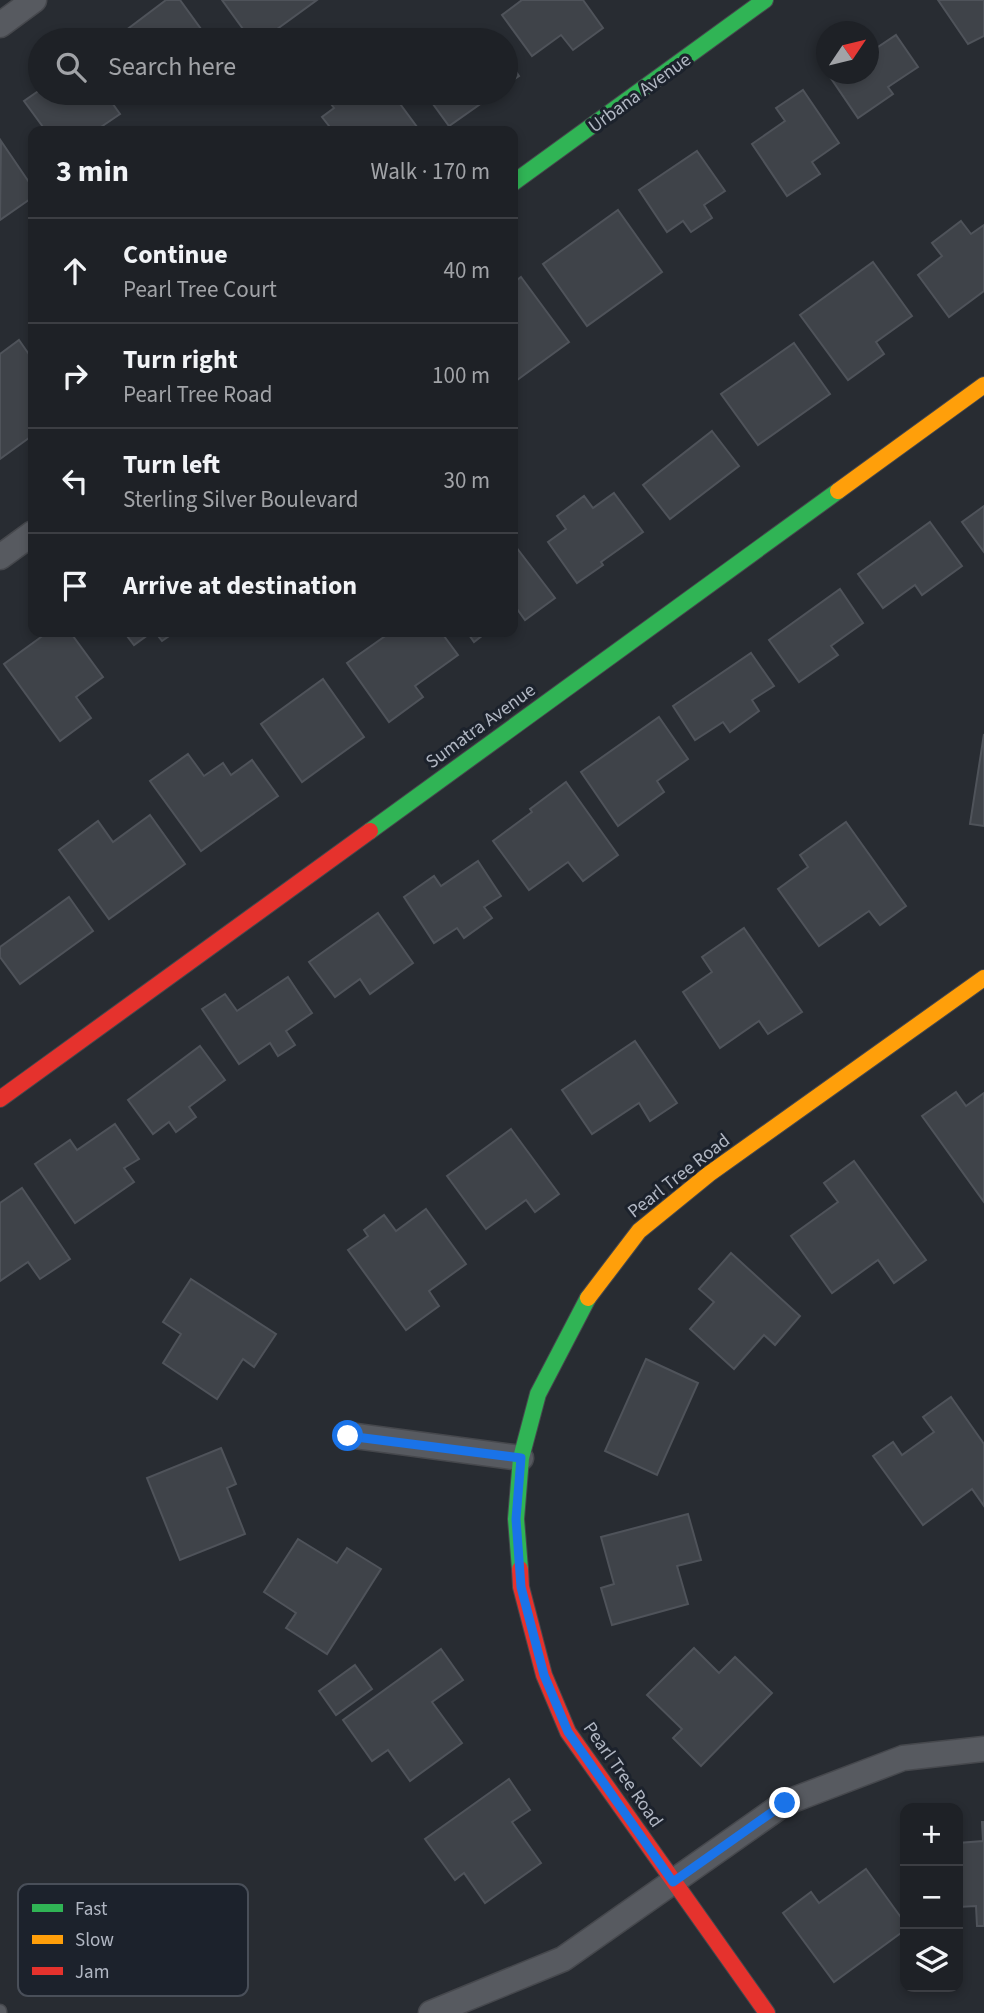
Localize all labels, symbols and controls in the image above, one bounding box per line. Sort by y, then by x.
north arrow [816,21,879,84]
search box [28,28,518,105]
street label: Urbana Avenue [583,47,697,140]
icon: search [52,48,90,86]
text: Search here [108,48,236,85]
text: 3 min [56,150,129,193]
text: Walk · 170 m [371,155,490,188]
text: Continue [123,236,228,273]
icon: ahead [56,252,94,290]
text: 40 m [443,254,490,287]
text: Pearl Tree Court [123,273,277,306]
text: Turn right [123,341,238,378]
icon: right [56,357,94,395]
text: 100 m [432,359,490,392]
text: Pearl Tree Road [123,378,272,411]
text: Turn left [123,446,220,483]
icon: left [56,462,94,500]
text: 30 m [443,464,490,497]
text: Sterling Silver Boulevard [123,483,359,516]
icon: arrive [56,567,94,605]
text: Arrive at destination [123,567,357,604]
street label: Sumatra Avenue [420,677,541,775]
street label: Pearl Tree Road [622,1128,736,1225]
route start [332,1420,363,1451]
street label: Pearl Tree Road [576,1717,669,1833]
route end [769,1787,800,1818]
map controls [900,1803,963,1992]
button: + [900,1803,963,1866]
button: − [900,1866,963,1929]
legend [18,1884,248,1996]
text: Fast [75,1896,108,1923]
text: Slow [75,1927,114,1954]
button: layers [900,1929,963,1992]
text: Jam [75,1959,109,1986]

